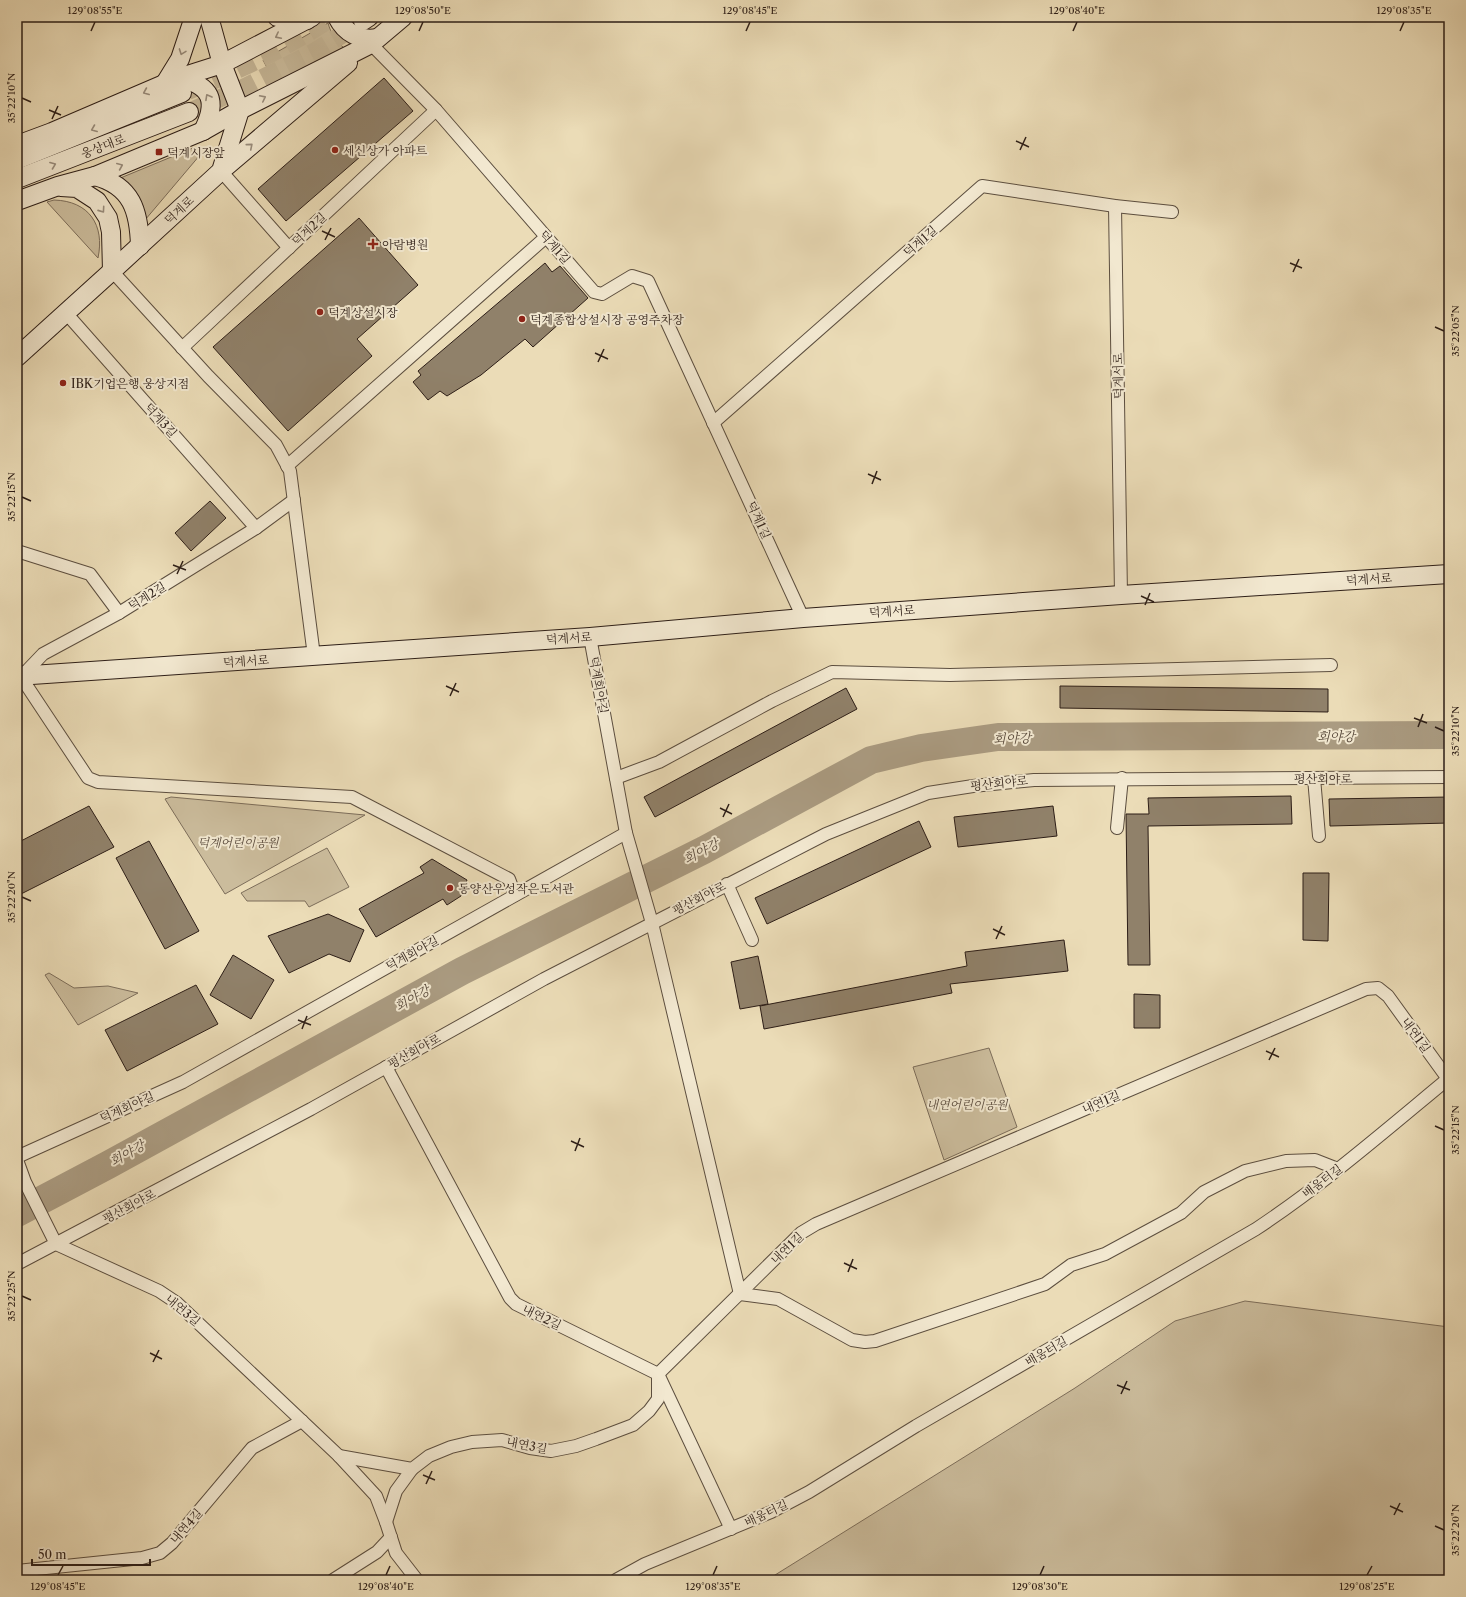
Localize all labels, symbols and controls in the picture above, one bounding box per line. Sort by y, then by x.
text: 129°08'55"E [68,4,123,17]
text: 129°08'50"E [395,4,451,17]
text: 129°08'45"E [723,4,778,17]
text: 129°08'40"E [1049,4,1105,17]
text: 129°08'35"E [1376,4,1432,17]
one-way arrow [275,31,282,38]
one-way arrow [179,49,187,56]
text: 35°22'10"N [5,73,18,123]
one-way arrow [143,87,150,95]
one-way arrow [205,94,213,101]
one-way arrow [258,96,266,103]
one-way arrow [90,124,98,132]
street label: 웅상대로 [79,131,128,161]
one-way arrow [246,143,253,150]
place label: 세신상가 아파트 [343,143,428,158]
place label: 덕계시장앞 [167,145,225,160]
marker: 세신상가 아파트 [330,145,340,155]
marker: 덕계시장앞 [154,147,164,157]
one-way arrow [50,162,57,170]
one-way arrow [116,162,123,170]
street label: 덕계로 [161,192,197,227]
one-way arrow [97,205,104,212]
street label: 덕계2길 [289,209,329,249]
street label: 덕계1길 [900,222,940,260]
street label: 덕계1길 [536,227,574,267]
place label: 아람병원 [382,237,428,252]
marker: 아람병원 [367,238,379,250]
place label: 덕계상설시장 [328,305,398,320]
text: 35°22'05"N [1449,305,1462,357]
marker: 덕계상설시장 [315,307,325,317]
place label: 덕계종합상설시장 공영주차장 [530,312,684,327]
marker: 덕계종합상설시장 공영주차장 [517,314,527,324]
street label: 덕계서로 [1110,352,1126,399]
place label: IBK기업은행 웅상지점 [71,376,189,391]
marker: IBK기업은행 웅상지점 [58,378,68,388]
street label: 덕계3길 [142,400,180,440]
text: 35°22'15"N [5,472,18,522]
street label: 덕계1길 [744,499,774,541]
street label: 덕계서로 [1345,570,1393,588]
street label: 덕계2길 [125,579,169,613]
street label: 덕계서로 [868,602,916,620]
street label: 덕계서로 [545,629,593,647]
street label: 덕계서로 [222,652,270,670]
street label: 덕계회야길 [587,655,611,715]
text: 35°22'10"N [1449,706,1462,756]
water label: 회야강 [1317,728,1357,744]
water label: 회야강 [993,729,1034,747]
street label: 평산회야로 [1294,771,1352,786]
street label: 평산회야로 [969,772,1029,793]
water label: 회야강 [681,834,724,867]
park label: 덕계어린이공원 [197,835,280,850]
text: 35°22'20"N [5,871,18,923]
street label: 평산회야로 [670,878,729,918]
place label: 동양산우성작은도서관 [458,881,574,896]
marker: 동양산우성작은도서관 [445,883,455,893]
street label: 덕계회야길 [383,932,441,974]
water label: 회야강 [392,981,434,1014]
street label: 내연1길 [1398,1014,1434,1056]
street label: 평산회야로 [385,1030,443,1072]
street label: 내연1길 [1080,1087,1122,1117]
street label: 덕계회야길 [97,1088,157,1126]
park label: 내연어린이공원 [926,1097,1009,1112]
text: 35°22'15"N [1449,1105,1462,1155]
water label: 회야강 [107,1136,149,1169]
street label: 배움터길 [1299,1161,1345,1201]
street label: 평산회야로 [100,1186,158,1226]
street label: 내연1길 [767,1229,807,1267]
text: 35°22'25"N [5,1270,18,1322]
street label: 내연3길 [162,1291,204,1329]
street label: 내연2길 [520,1301,564,1333]
street label: 배움터길 [1022,1333,1070,1369]
street label: 내연3길 [505,1434,549,1456]
street label: 배움터길 [742,1496,790,1530]
text: 35°22'20"N [1449,1504,1462,1556]
street label: 내연4길 [167,1505,205,1547]
scale bar [32,1541,150,1567]
text: 50 m [38,1547,67,1562]
text: 129°08'45"E [31,1580,86,1593]
text: 129°08'40"E [358,1580,414,1593]
text: 129°08'35"E [685,1580,741,1593]
text: 129°08'30"E [1012,1580,1068,1593]
text: 129°08'25"E [1339,1580,1395,1593]

